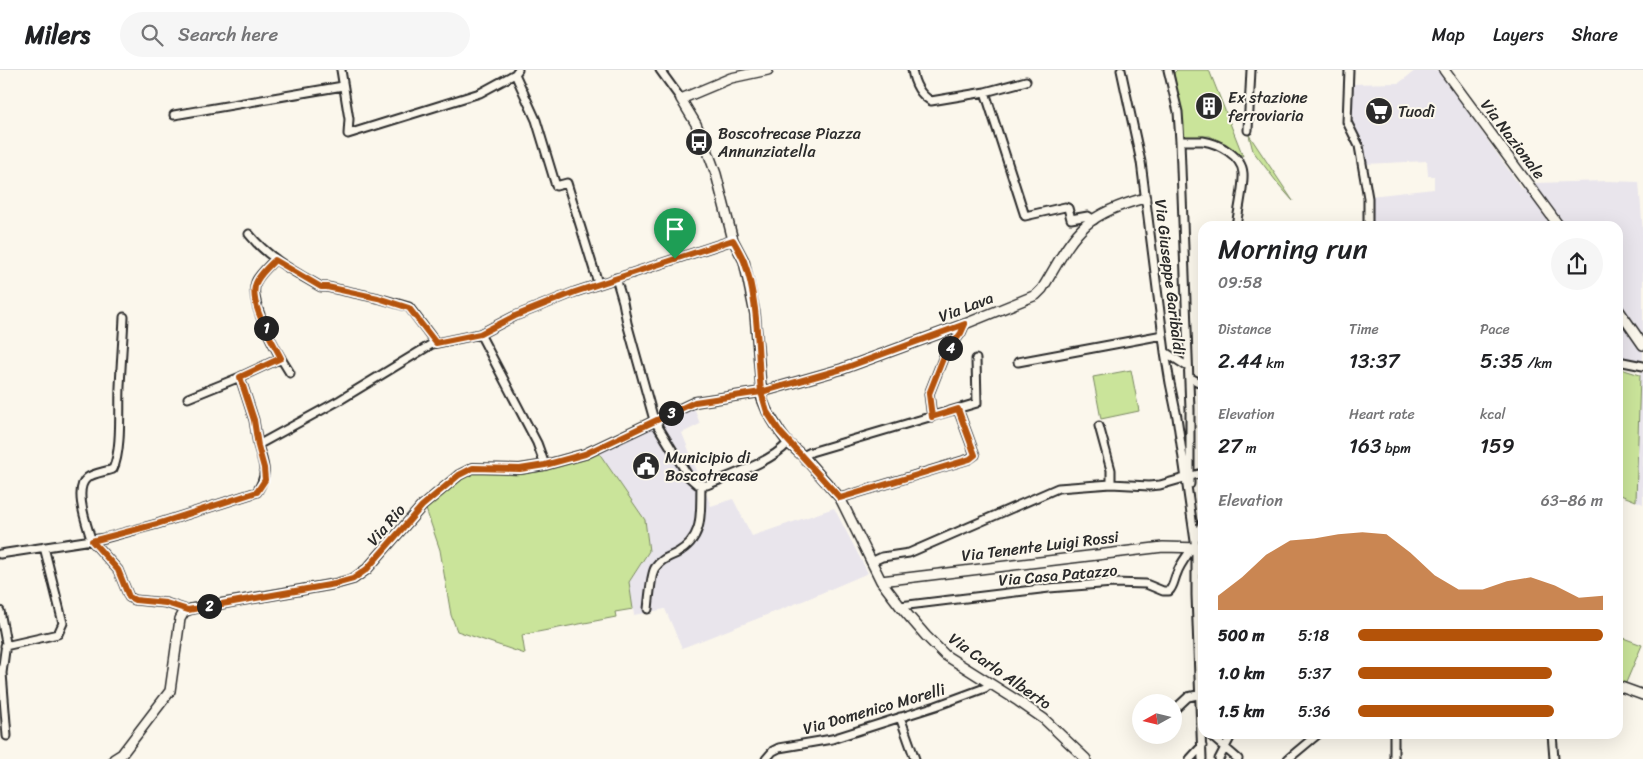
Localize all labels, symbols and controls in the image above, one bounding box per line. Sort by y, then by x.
search box [120,12,470,57]
text: Milers [25,14,90,56]
text: Search here [178,18,278,51]
text: Map [1432,19,1465,51]
text: Layers [1493,19,1544,51]
text: Share [1572,19,1618,51]
icon: search [138,21,166,49]
place label: Ex stazione ferroviaria [1228,83,1308,130]
building icon: Ex stazione ferroviaria [1194,91,1224,121]
street label: Via Nazionale [1473,92,1553,186]
supermarket icon: Tuodì [1364,96,1394,126]
place label: Tuodì [1398,97,1436,126]
place label: Boscotrecase Piazza Annunziatella [717,119,862,166]
bus stop icon: Boscotrecase Piazza Annunziatella [684,127,714,157]
street label: Via Giuseppe Garibaldi [1146,198,1194,357]
pin [654,208,696,259]
icon: arrive [661,215,689,243]
text: Morning run [1218,224,1368,273]
button: share [1551,238,1603,290]
text: 09:58 [1218,268,1262,297]
street label: Via Lava [934,283,998,331]
pin: 1 [254,316,278,340]
text: 1 [263,316,270,341]
text: Distance [1218,317,1271,342]
text: Time [1349,317,1379,342]
text: Pace [1480,317,1510,342]
pin: 4 [938,336,962,360]
text: 4 [946,336,955,361]
text: 2.44 [1218,342,1263,380]
text: 13:37 [1349,342,1399,380]
text: 5:35 [1480,342,1524,380]
text: km [1263,351,1285,376]
text: /km [1524,351,1552,376]
pin: 3 [658,400,684,426]
text: 3 [668,401,675,426]
text: Elevation [1218,402,1275,427]
text: Heart rate [1349,402,1415,427]
text: kcal [1480,402,1505,427]
text: 27 [1218,427,1242,465]
text: 163 [1349,427,1381,465]
text: 159 [1480,427,1515,465]
text: m [1242,436,1257,461]
text: bpm [1381,436,1411,461]
place label: Municipio di Boscotrecase [665,443,758,490]
public building icon: Municipio di Boscotrecase [631,451,661,481]
text: Elevation [1218,486,1283,515]
text: 63–86 m [1541,486,1603,515]
street label: Via Rio [359,497,413,553]
street label: Via Tenente Luigi Rossi [960,522,1121,570]
street label: Via Casa Patazzo [997,555,1119,595]
pin: 2 [196,594,222,618]
text: 2 [205,594,214,619]
text: 500 m [1218,621,1264,650]
text: 5:18 [1298,621,1329,650]
street label: Via Carlo Alberto [942,625,1058,717]
text: 1.0 km [1218,659,1265,688]
text: 5:37 [1298,659,1331,688]
street label: Via Domenico Morelli [799,675,949,743]
north arrow [1132,694,1182,744]
map controls [1132,694,1182,744]
text: 1.5 km [1218,697,1264,726]
text: 5:36 [1298,697,1330,726]

